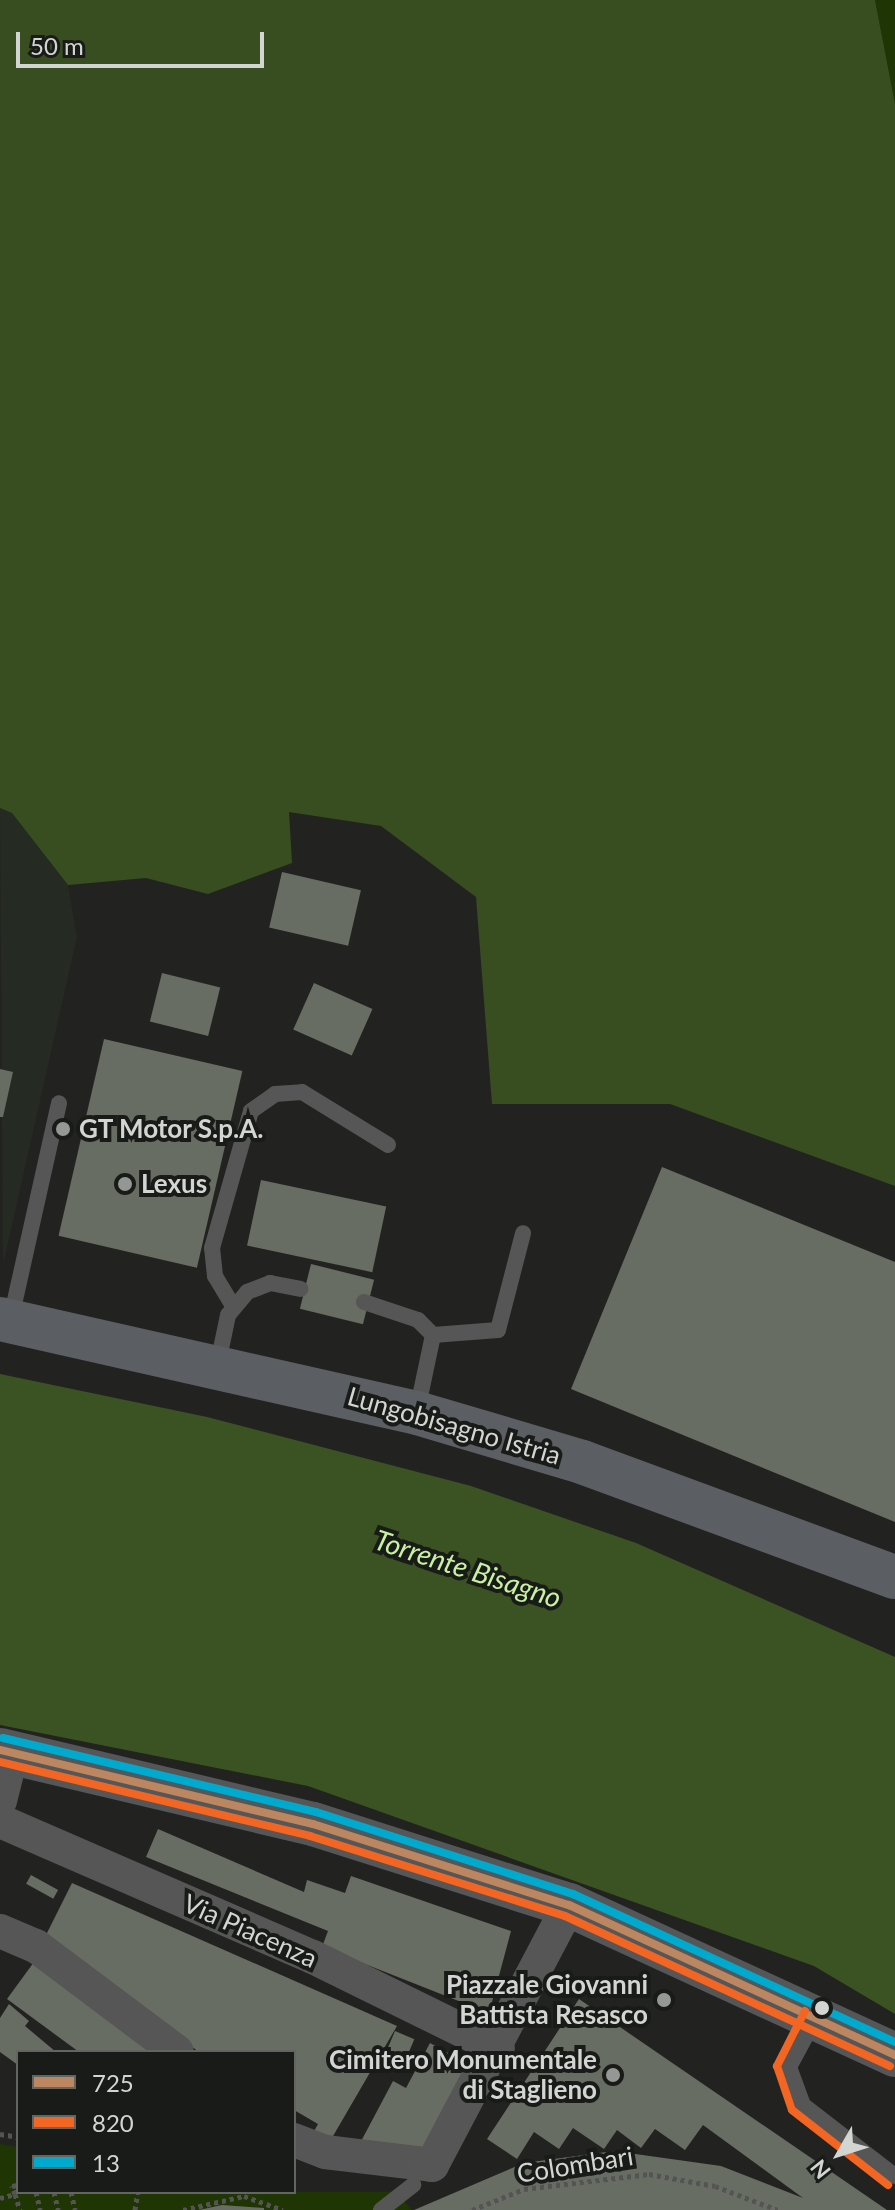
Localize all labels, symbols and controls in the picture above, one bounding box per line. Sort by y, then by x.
scale bar [20,16,268,66]
text: 50 m [30,31,84,60]
place label: GT Motor S.p.A. [79,1113,265,1145]
marker: GT Motor S.p.A. [54,1120,72,1138]
place label: Lexus [141,1168,207,1200]
marker: Lexus [116,1175,134,1193]
street label: Lungobisagno Istria [344,1381,564,1471]
water label: Torrente Bisagno [370,1522,566,1614]
street label: Via Piacenza [178,1888,322,1974]
place label: Piazzale Giovanni Battista Resasco [446,1969,648,2030]
marker: Piazzale Giovanni Battista Resasco [655,1991,673,2009]
unlabelled marker [814,2000,830,2016]
place label: Cimitero Monumentale di Staglieno [329,2044,597,2106]
legend [16,2050,296,2194]
marker: Cimitero Monumentale di Staglieno [604,2066,622,2084]
text: 725 [92,2068,134,2097]
text: 820 [92,2108,134,2137]
north arrow [799,2114,879,2194]
street label: Colombari [515,2140,635,2190]
text: 13 [92,2148,120,2177]
text: N [804,2154,836,2185]

